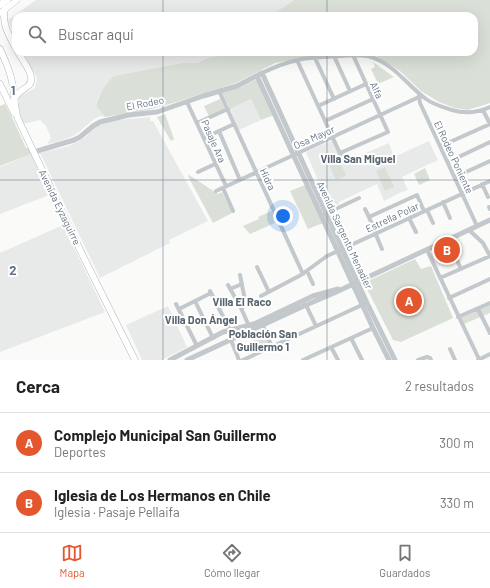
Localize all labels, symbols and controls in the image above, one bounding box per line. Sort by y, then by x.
search box [12,12,478,56]
icon: search [26,23,48,45]
text: Buscar aquí [58,25,134,43]
street label: Alfa [368,80,386,100]
text: 1 [11,82,15,98]
street label: El Rodeo [125,93,165,113]
street label: Pasaje Ara [199,118,229,164]
street label: El Rodeo Poniente [432,119,476,195]
street label: Osa Mayor [292,122,337,151]
district label: Villa San Miguel [321,152,396,165]
street label: Hidra [258,166,278,192]
street label: Avenida Eyzaguirre [37,167,83,247]
street label: Avenida Sargento Menadier [315,179,375,291]
street label: Estrella Polar [363,199,421,235]
your location [273,206,293,226]
pin: B [434,235,460,265]
text: 2 [9,262,17,278]
pin: A [396,286,422,316]
district label: Villa El Raco [213,295,271,308]
district label: Villa Don Ángel [165,313,237,326]
district label: Población San Guillermo 1 [229,327,297,353]
text: Cerca [16,376,60,396]
text: 2 resultados [405,378,474,394]
text: Complejo Municipal San Guillermo [54,426,277,444]
text: A [25,435,33,451]
text: 300 m [439,435,474,451]
text: Deportes [54,444,106,460]
text: Iglesia de Los Hermanos en Chile [54,486,271,504]
text: B [25,495,33,511]
text: 330 m [440,495,474,511]
text: Iglesia · Pasaje Pellaifa [54,504,180,520]
tab: Mapa [60,542,85,579]
tab: Cómo llegar [204,542,260,579]
tab: Guardados [379,542,430,579]

